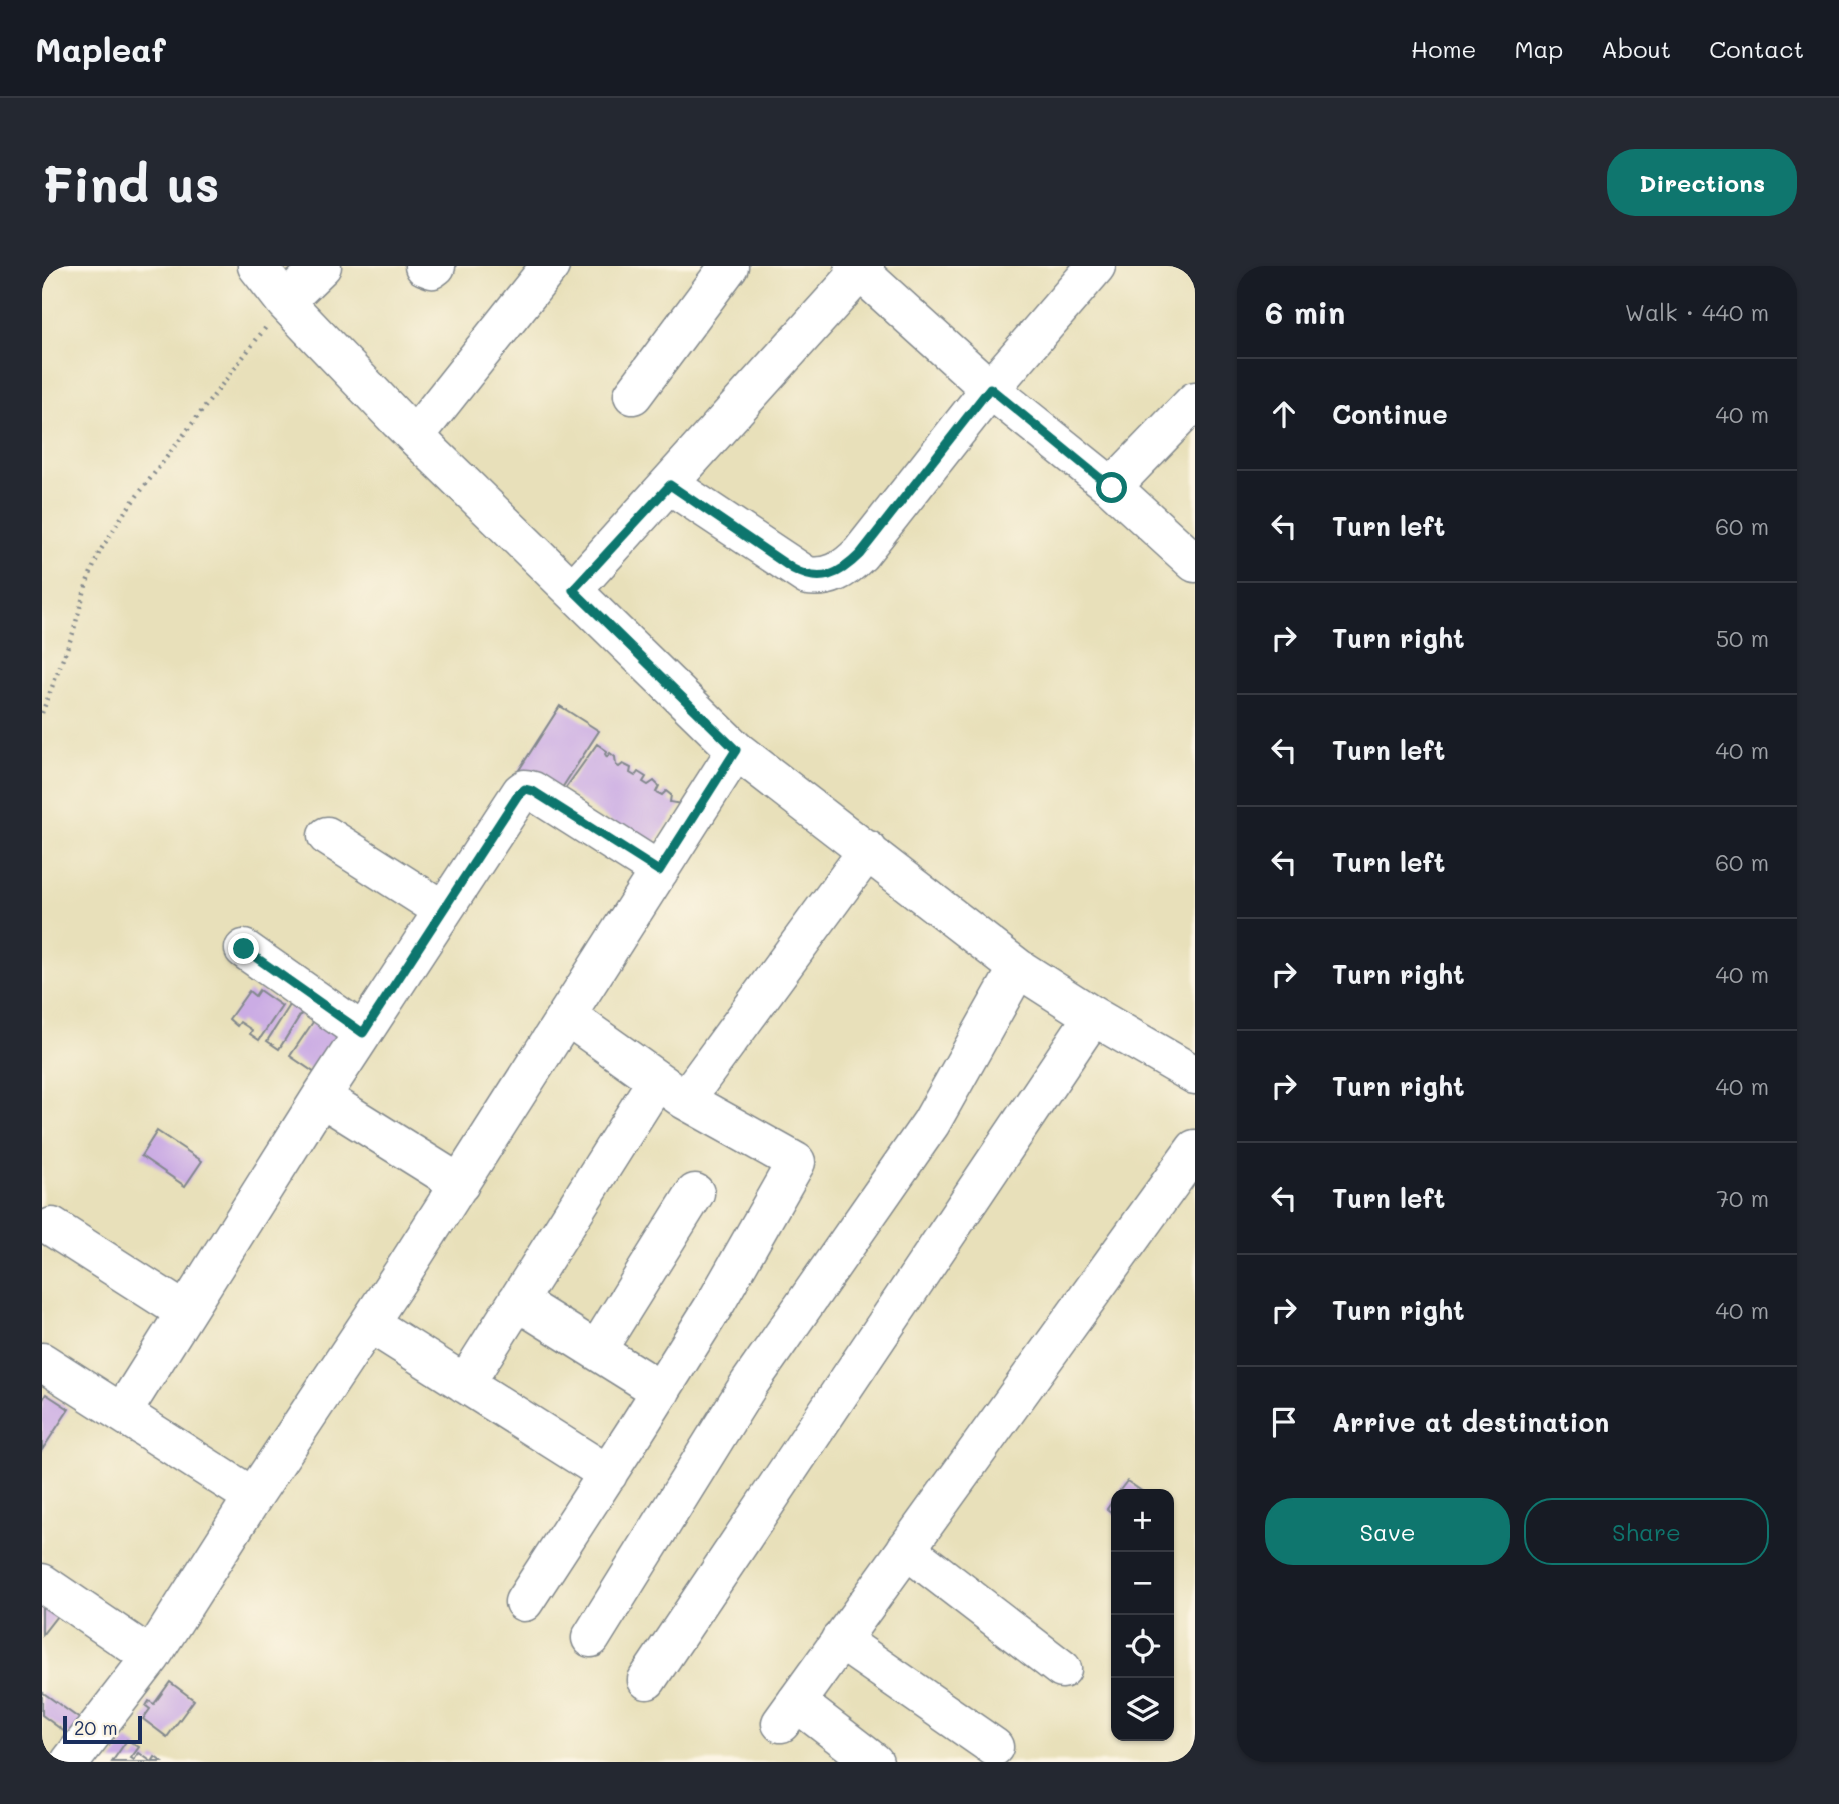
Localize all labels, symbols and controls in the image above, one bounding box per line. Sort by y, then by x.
text: Mapleaf [35,27,166,70]
text: Home [1411,33,1476,64]
text: Map [1514,33,1563,64]
text: About [1601,33,1671,64]
text: Contact [1709,33,1804,64]
button: Directions [1607,149,1797,216]
text: Find us [42,151,220,214]
text: 6 min [1265,292,1345,332]
text: Walk · 440 m [1625,297,1769,327]
icon: ahead [1265,395,1303,433]
text: Continue [1332,397,1448,431]
text: 40 m [1716,399,1769,429]
route start [1096,472,1127,503]
icon: left [1265,507,1303,545]
text: Turn left [1332,509,1445,543]
text: 60 m [1715,511,1769,541]
icon: right [1265,619,1303,657]
text: Turn right [1332,621,1465,655]
text: 50 m [1716,623,1769,653]
icon: left [1265,731,1303,769]
text: Turn left [1332,733,1445,767]
text: 40 m [1716,735,1769,765]
icon: left [1265,843,1303,881]
text: Turn left [1332,845,1445,879]
text: 60 m [1715,847,1769,877]
route end [228,933,259,964]
icon: right [1265,955,1303,993]
text: Turn right [1332,957,1465,991]
text: 40 m [1716,959,1769,989]
icon: right [1265,1067,1303,1105]
text: Turn right [1332,1069,1465,1103]
text: 40 m [1716,1071,1769,1101]
icon: left [1265,1179,1303,1217]
text: Turn left [1332,1181,1445,1215]
text: 70 m [1716,1183,1769,1213]
icon: right [1265,1291,1303,1329]
text: Turn right [1332,1293,1465,1327]
text: 40 m [1716,1295,1769,1325]
icon: arrive [1265,1403,1303,1441]
text: Arrive at destination [1332,1405,1609,1439]
map controls [1111,1489,1174,1741]
button: + [1111,1489,1174,1552]
button: Save [1265,1498,1510,1565]
button: Share [1524,1498,1769,1565]
button: − [1111,1552,1174,1615]
button: locate [1111,1615,1174,1678]
button: layers [1111,1678,1174,1741]
scale bar [63,1713,142,1745]
text: 20 m [74,1715,118,1740]

